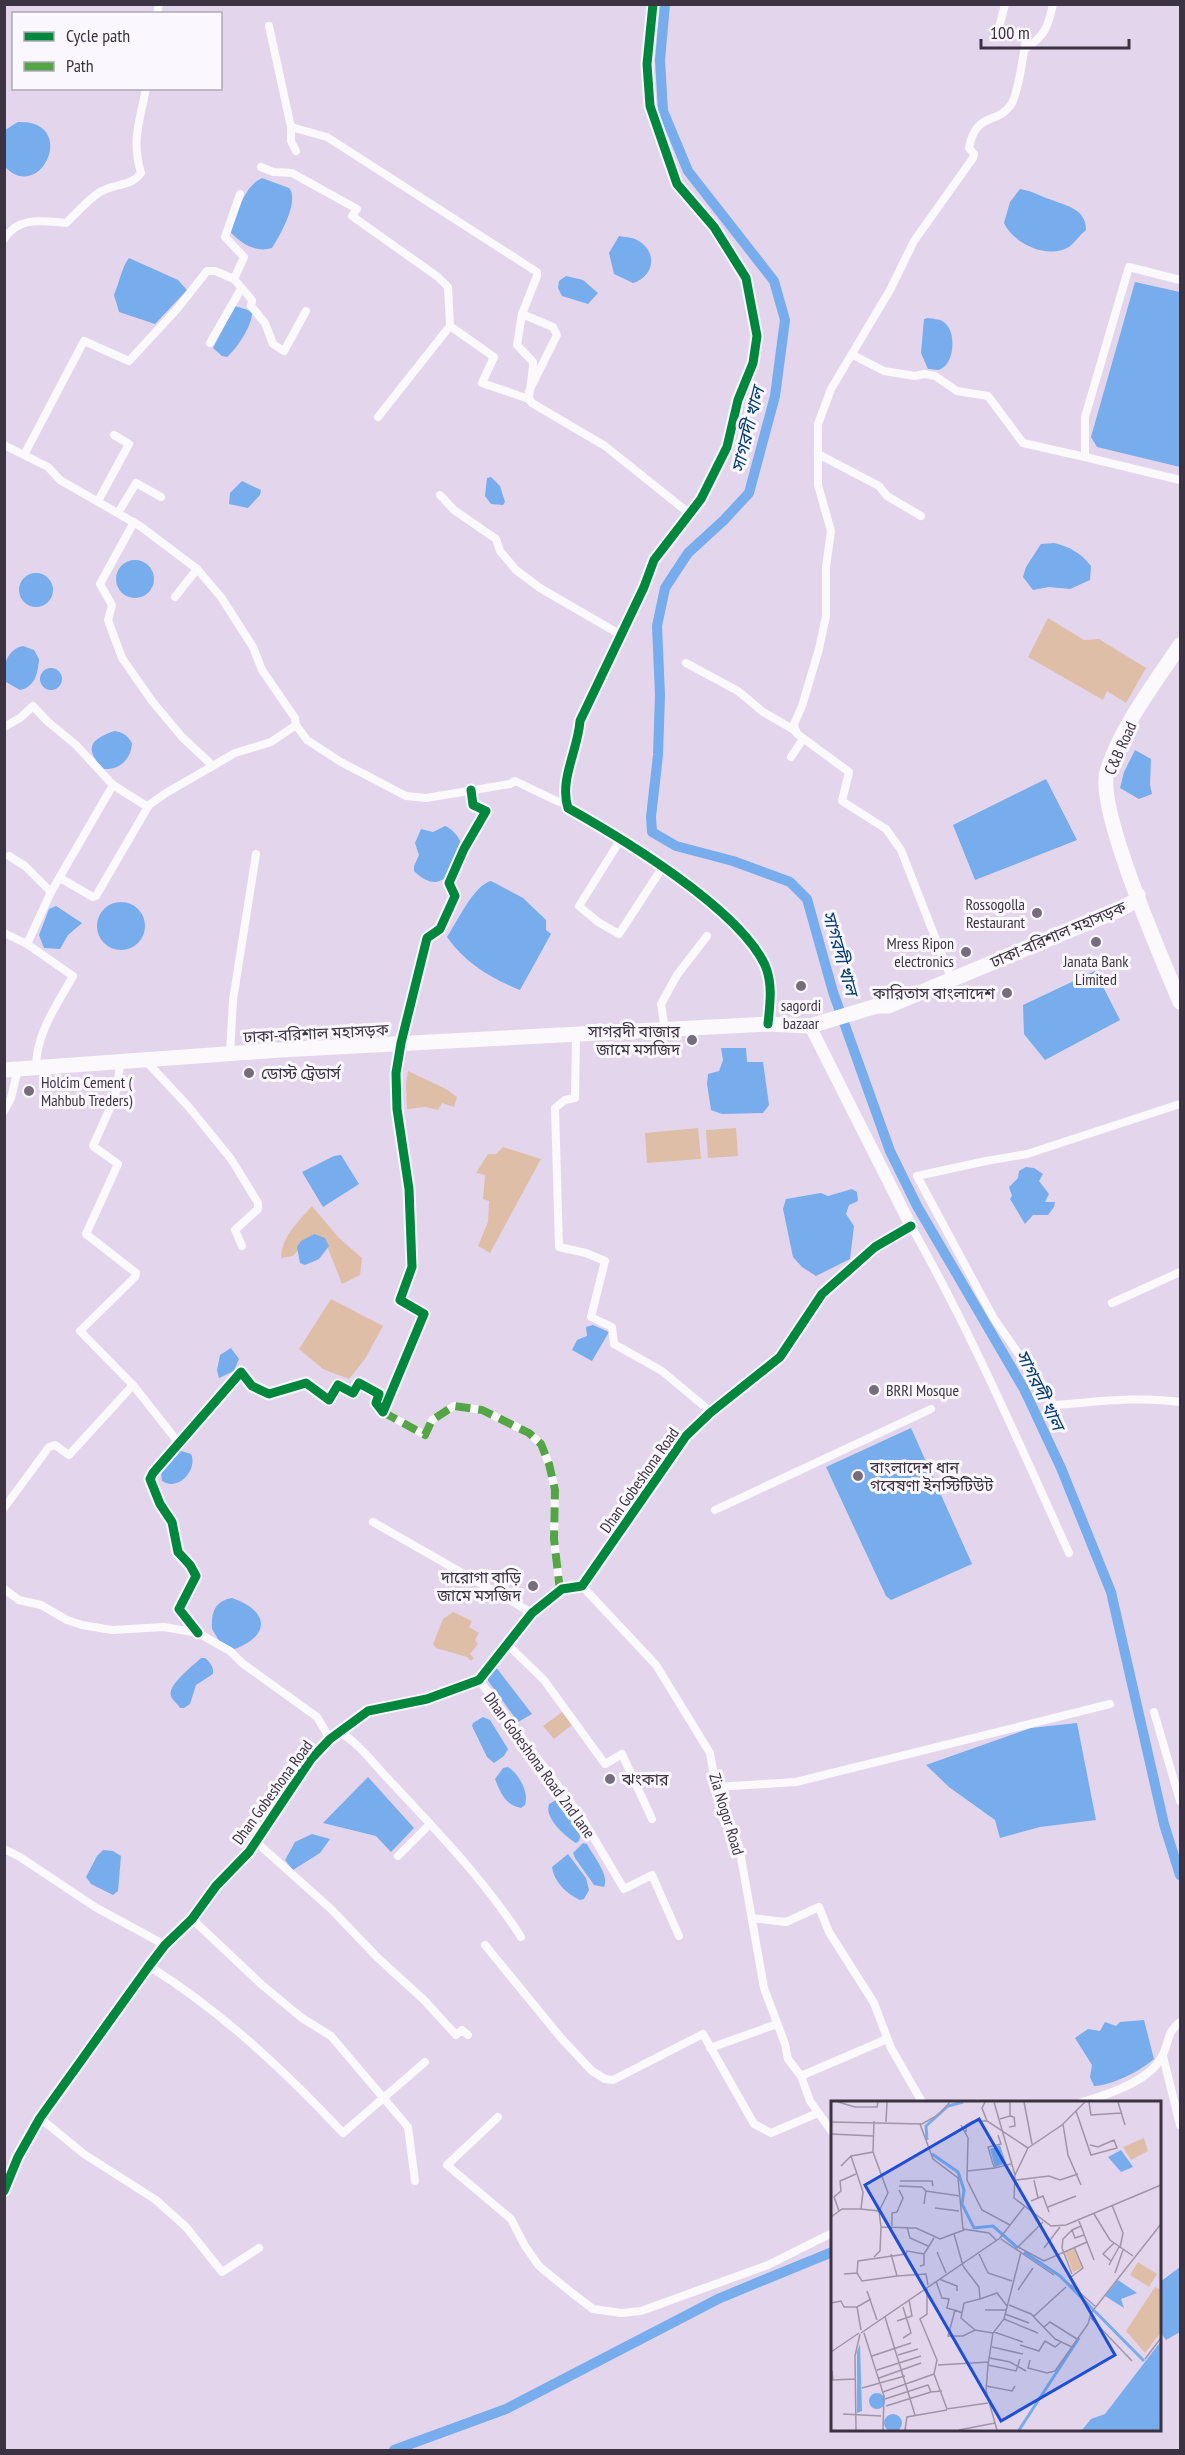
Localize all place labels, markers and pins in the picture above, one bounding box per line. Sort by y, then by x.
place label: Rossogolla Restaurant [966,894,1026,932]
marker: Rossogolla Restaurant [1030,906,1044,920]
place label: Mress Ripon electronics [887,933,954,971]
marker: Janata Bank Limited [1089,935,1103,949]
marker: Mress Ripon electronics [959,945,973,959]
place label: Janata Bank Limited [1062,951,1129,989]
marker: sagordi bazaar [794,979,808,993]
place label: কারিতাস বাংলাদেশ [872,983,996,1003]
marker: কারিতাস বাংলাদেশ [1000,986,1014,1000]
place label: sagordi bazaar [781,995,821,1033]
place label: সাগরদী বাজার জামে মসজিদ [587,1021,681,1059]
marker: সাগরদী বাজার জামে মসজিদ [685,1033,699,1047]
place label: ডোস্ট ট্রেডার্স [261,1063,342,1083]
marker: ডোস্ট ট্রেডার্স [242,1066,256,1080]
place label: Holcim Cement ( Mahbub Treders) [41,1072,133,1110]
marker: Holcim Cement ( Mahbub Treders) [22,1084,36,1098]
place label: BRRI Mosque [886,1380,959,1400]
marker: BRRI Mosque [867,1383,881,1397]
place label: বাংলাদেশ ধান গবেষণা ইনস্টিটিউট [869,1457,994,1495]
marker: বাংলাদেশ ধান গবেষণা ইনস্টিটিউট [851,1469,865,1483]
place label: দারোগা বাড়ি জামে মসজিদ [436,1567,522,1605]
marker: দারোগা বাড়ি জামে মসজিদ [526,1579,540,1593]
place label: ঝংকার [621,1769,669,1789]
marker: ঝংকার [603,1772,617,1786]

